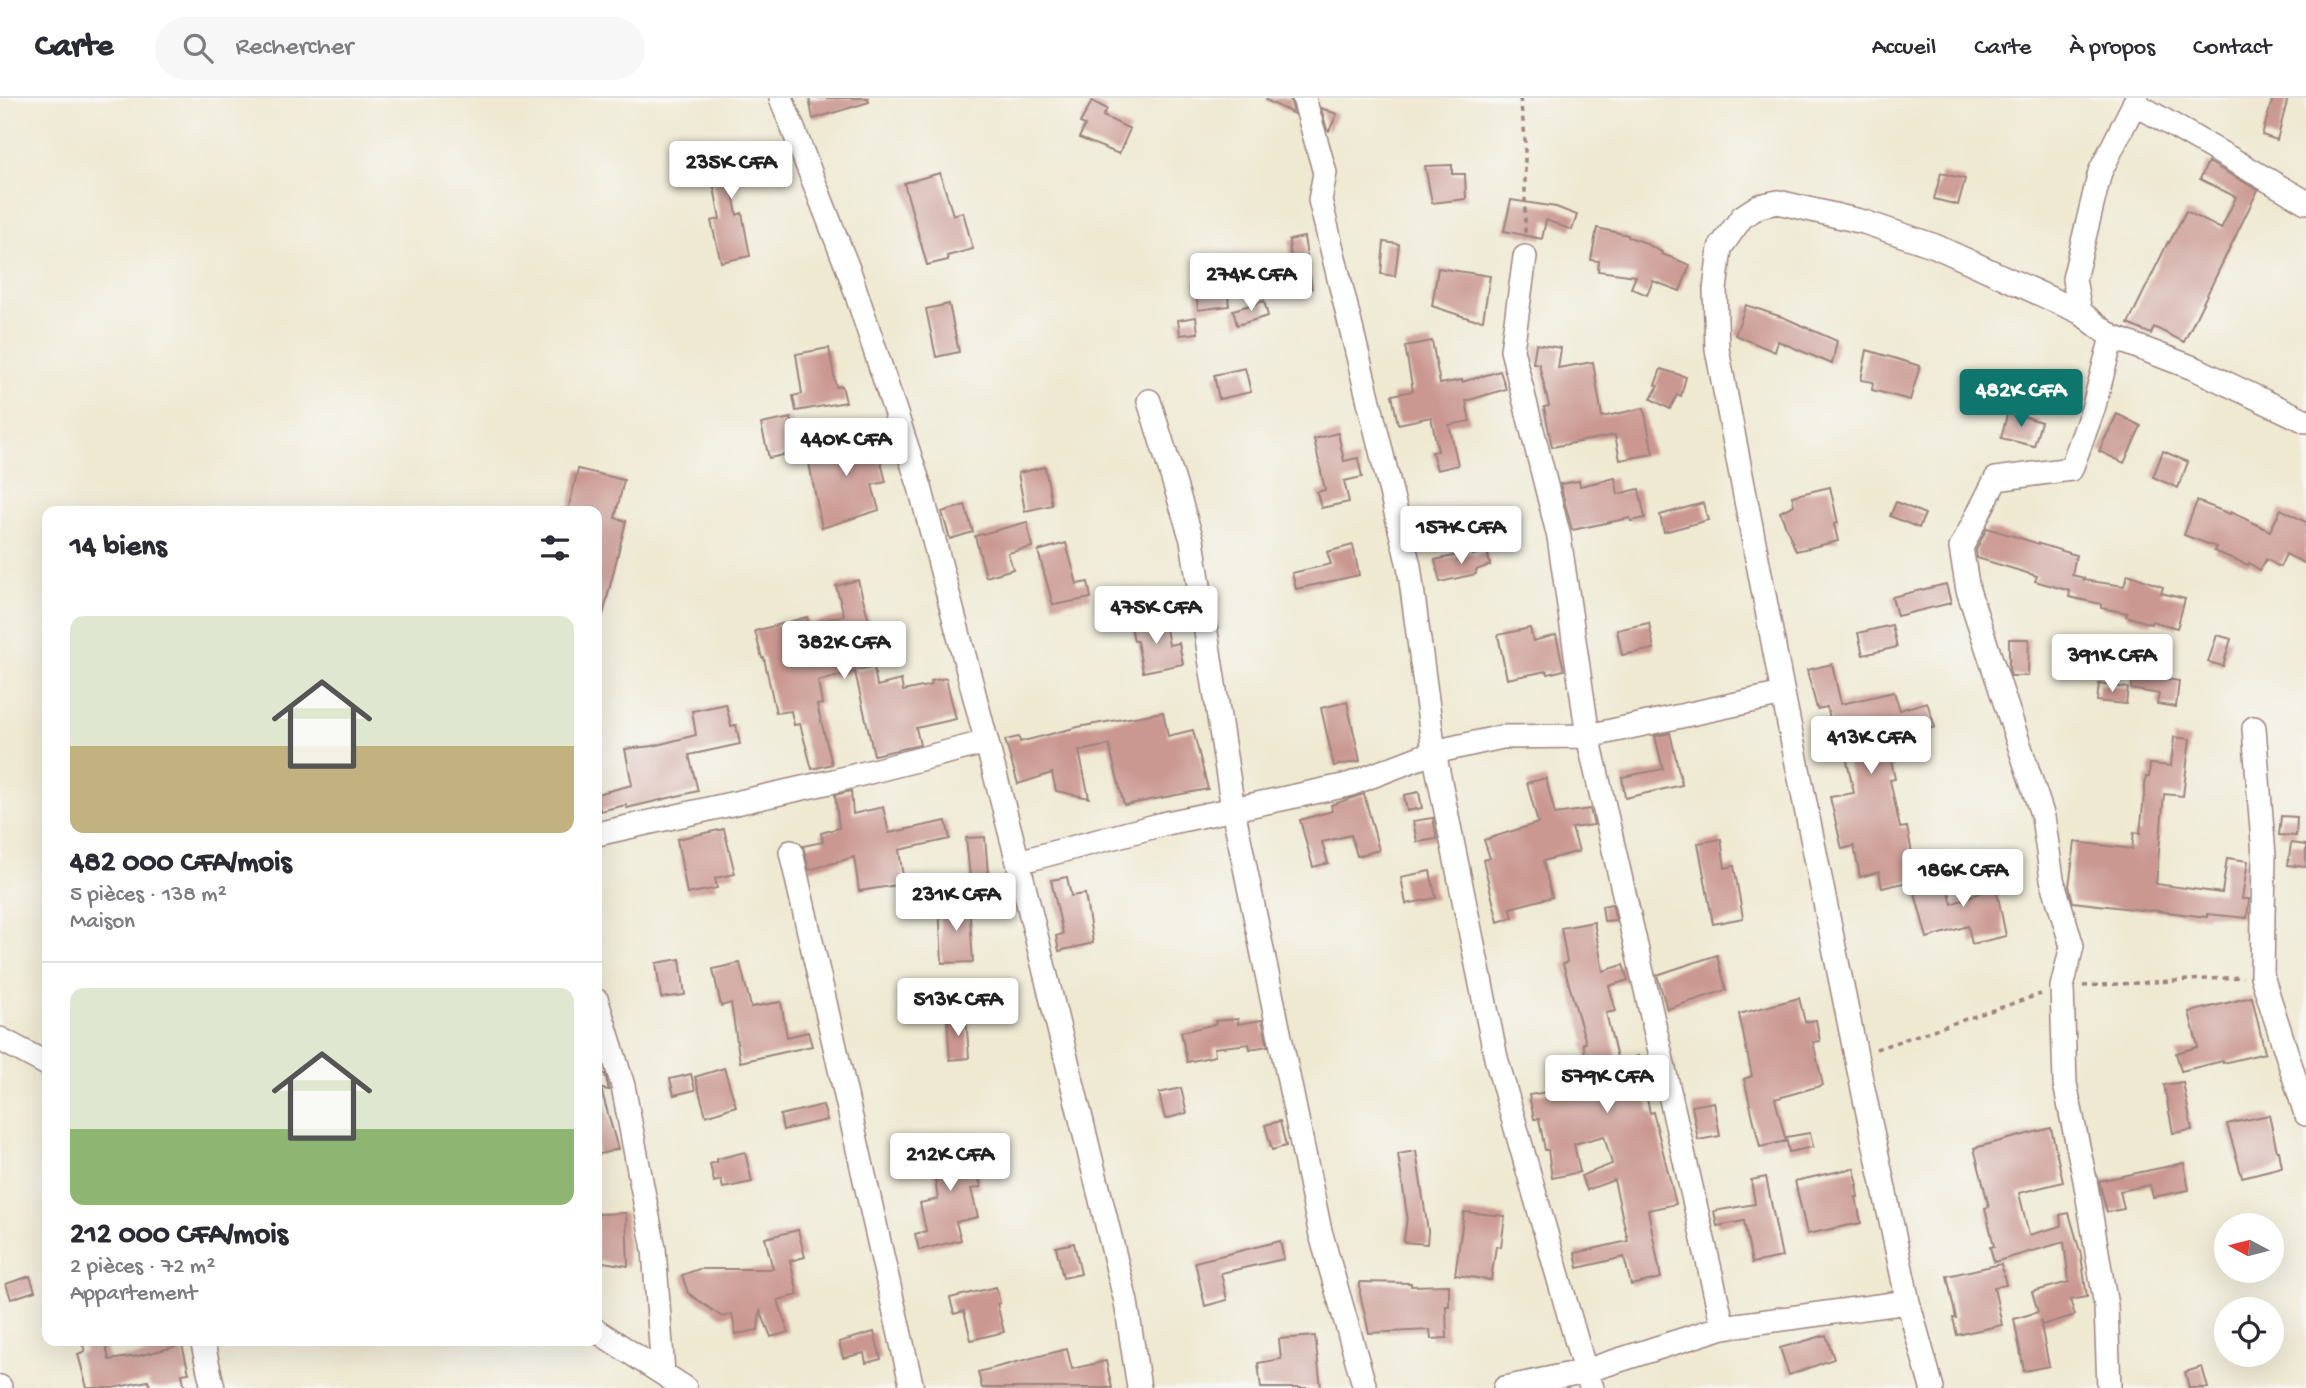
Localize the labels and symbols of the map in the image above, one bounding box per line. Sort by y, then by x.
pin: 235K CFA [659,141,803,201]
pin: 274K CFA [1179,254,1323,313]
pin: 482K CFA [1949,370,2093,429]
pin: 440K CFA [774,418,918,478]
pin: 157K CFA [1389,506,1533,566]
pin: 475K CFA [1084,587,1228,646]
pin: 382K CFA [772,622,916,681]
pin: 391K CFA [2040,634,2184,694]
pin: 413K CFA [1799,716,1943,776]
pin: 186K CFA [1891,850,2035,909]
pin: 231K CFA [884,874,1028,933]
pin: 513K CFA [886,978,1030,1038]
pin: 579K CFA [1535,1056,1679,1115]
pin: 212K CFA [878,1134,1022,1193]
north arrow [2214,1213,2284,1283]

